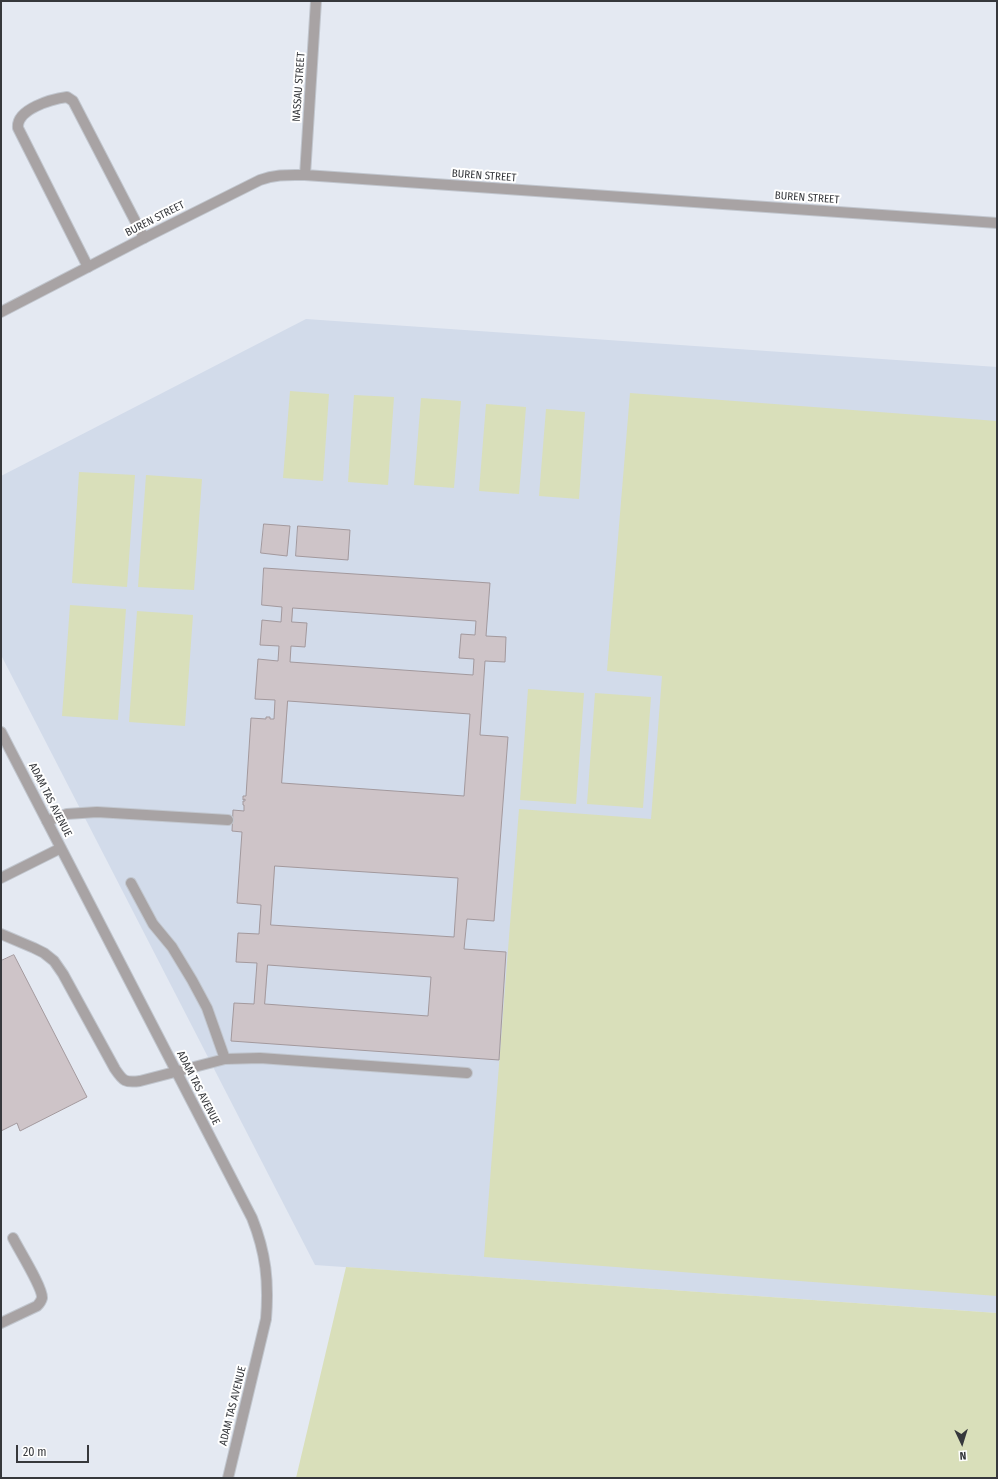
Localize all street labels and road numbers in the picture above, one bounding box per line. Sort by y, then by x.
street label: NASSAU STREET [290,52,308,122]
street label: BUREN STREET [451,167,517,185]
street label: BUREN STREET [774,189,840,207]
street label: BUREN STREET [123,198,187,240]
street label: ADAM TAS AVENUE [26,761,74,839]
street label: ADAM TAS AVENUE [174,1049,222,1127]
street label: ADAM TAS AVENUE [217,1365,249,1447]

